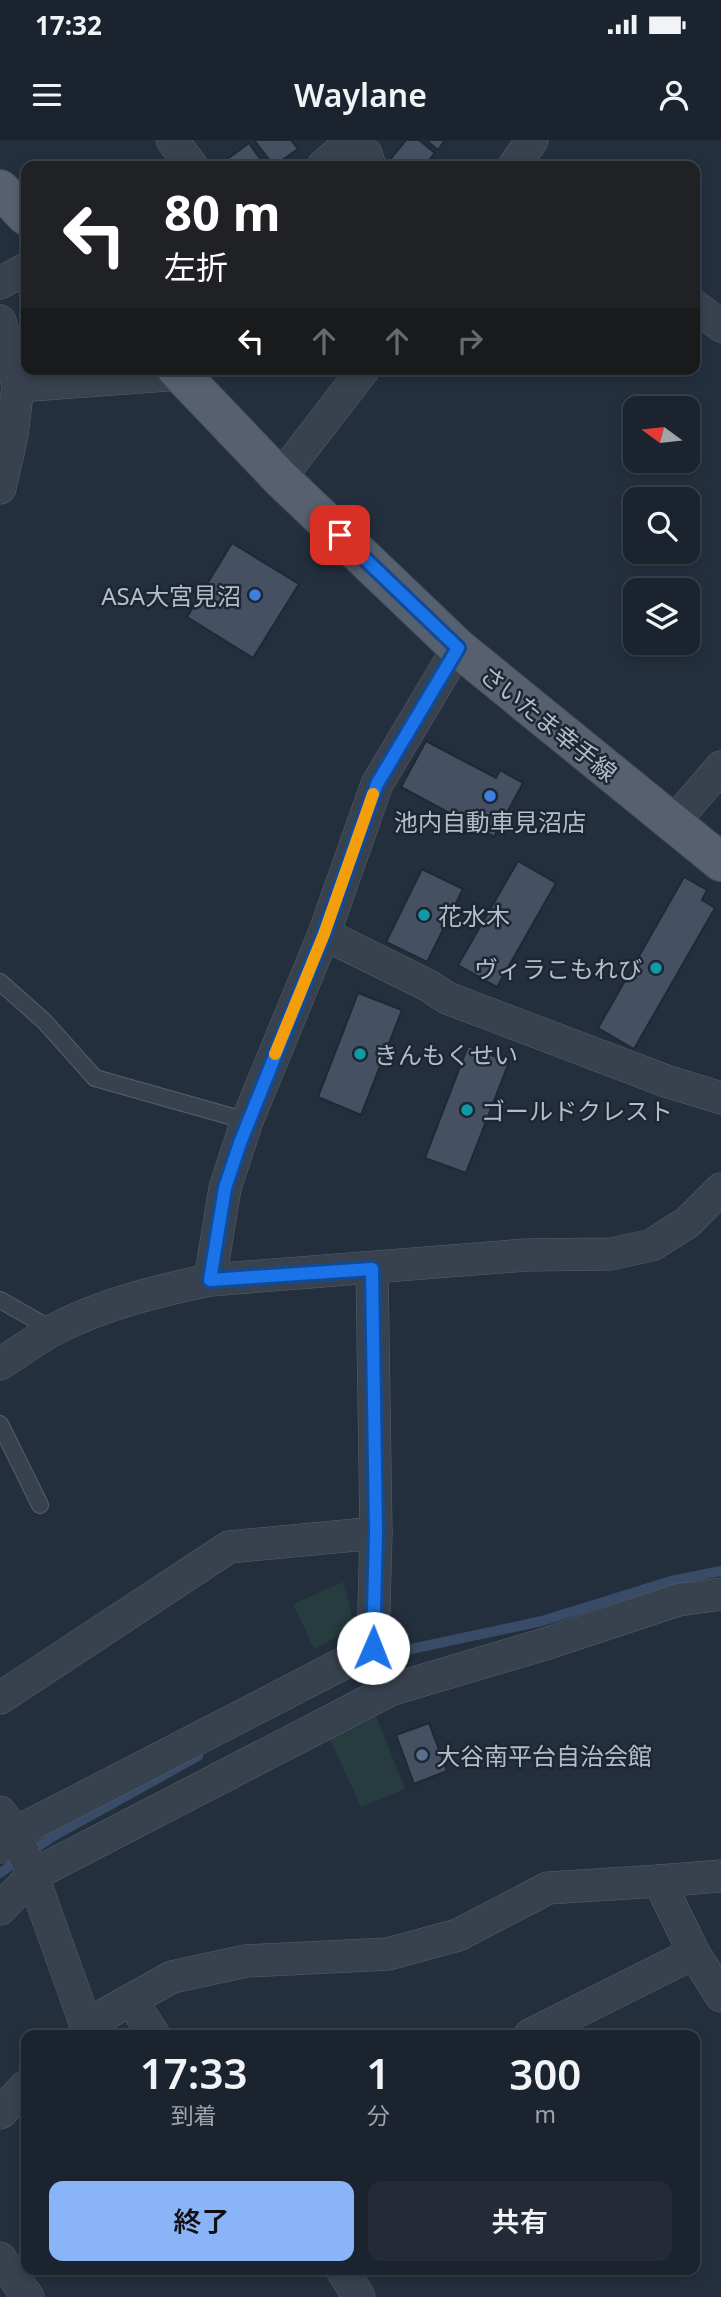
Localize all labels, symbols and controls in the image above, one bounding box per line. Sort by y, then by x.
text: 17:32 [35,7,102,43]
text: Waylane [294,73,427,116]
icon: menu [28,76,66,114]
icon: person [655,76,693,114]
text: 80 m [164,179,281,245]
icon: left [49,189,140,280]
text: 左折 [164,245,228,288]
icon: left [232,322,270,360]
icon: ahead [305,322,343,360]
icon: ahead [378,322,416,360]
icon: right [451,322,489,360]
north arrow [623,396,700,472]
map controls [623,396,700,655]
button: search [623,487,700,564]
pin [310,505,370,565]
icon: arrive [321,516,359,554]
button: layers [623,578,700,655]
place label: ASA大宮見沼 [101,579,241,612]
marker: ASA大宮見沼 [247,587,263,603]
street label: さいたま幸手線 [474,658,624,788]
marker: 池内自動車見沼店 [482,788,498,804]
place label: 池内自動車見沼店 [394,805,586,838]
place label: 花水木 [438,899,510,932]
marker: 花水木 [416,907,432,923]
place label: ヴィラこもれび [474,952,642,985]
marker: ヴィラこもれび [648,960,664,976]
place label: きんもくせい [374,1038,518,1071]
marker: きんもくせい [352,1046,368,1062]
place label: ゴールドクレスト [481,1094,673,1127]
marker: ゴールドクレスト [459,1102,475,1118]
position arrow [336,1611,410,1685]
place label: 大谷南平台自治会館 [436,1739,652,1772]
marker: 大谷南平台自治会館 [414,1747,430,1763]
text: 17:33 [140,2044,248,2101]
text: 1 [366,2044,390,2101]
text: 300 [509,2045,581,2102]
text: m [534,2098,556,2130]
text: 到着 [171,2099,217,2131]
text: 分 [367,2099,390,2131]
button: 終了 [49,2181,354,2261]
button: 共有 [368,2181,672,2261]

